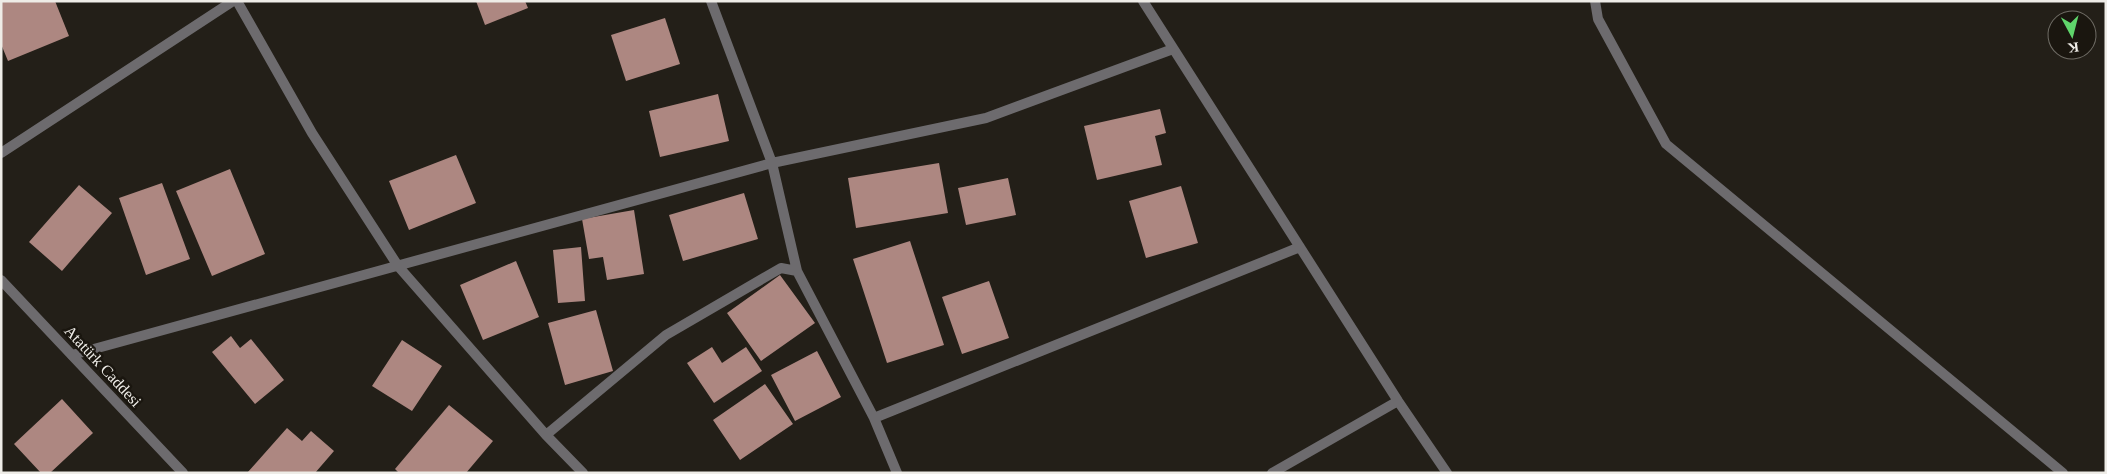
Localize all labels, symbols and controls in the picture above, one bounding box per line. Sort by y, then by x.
north arrow [2047,10,2097,60]
text: K [2067,39,2080,56]
street label: Atatürk Caddesi [61,322,145,410]

